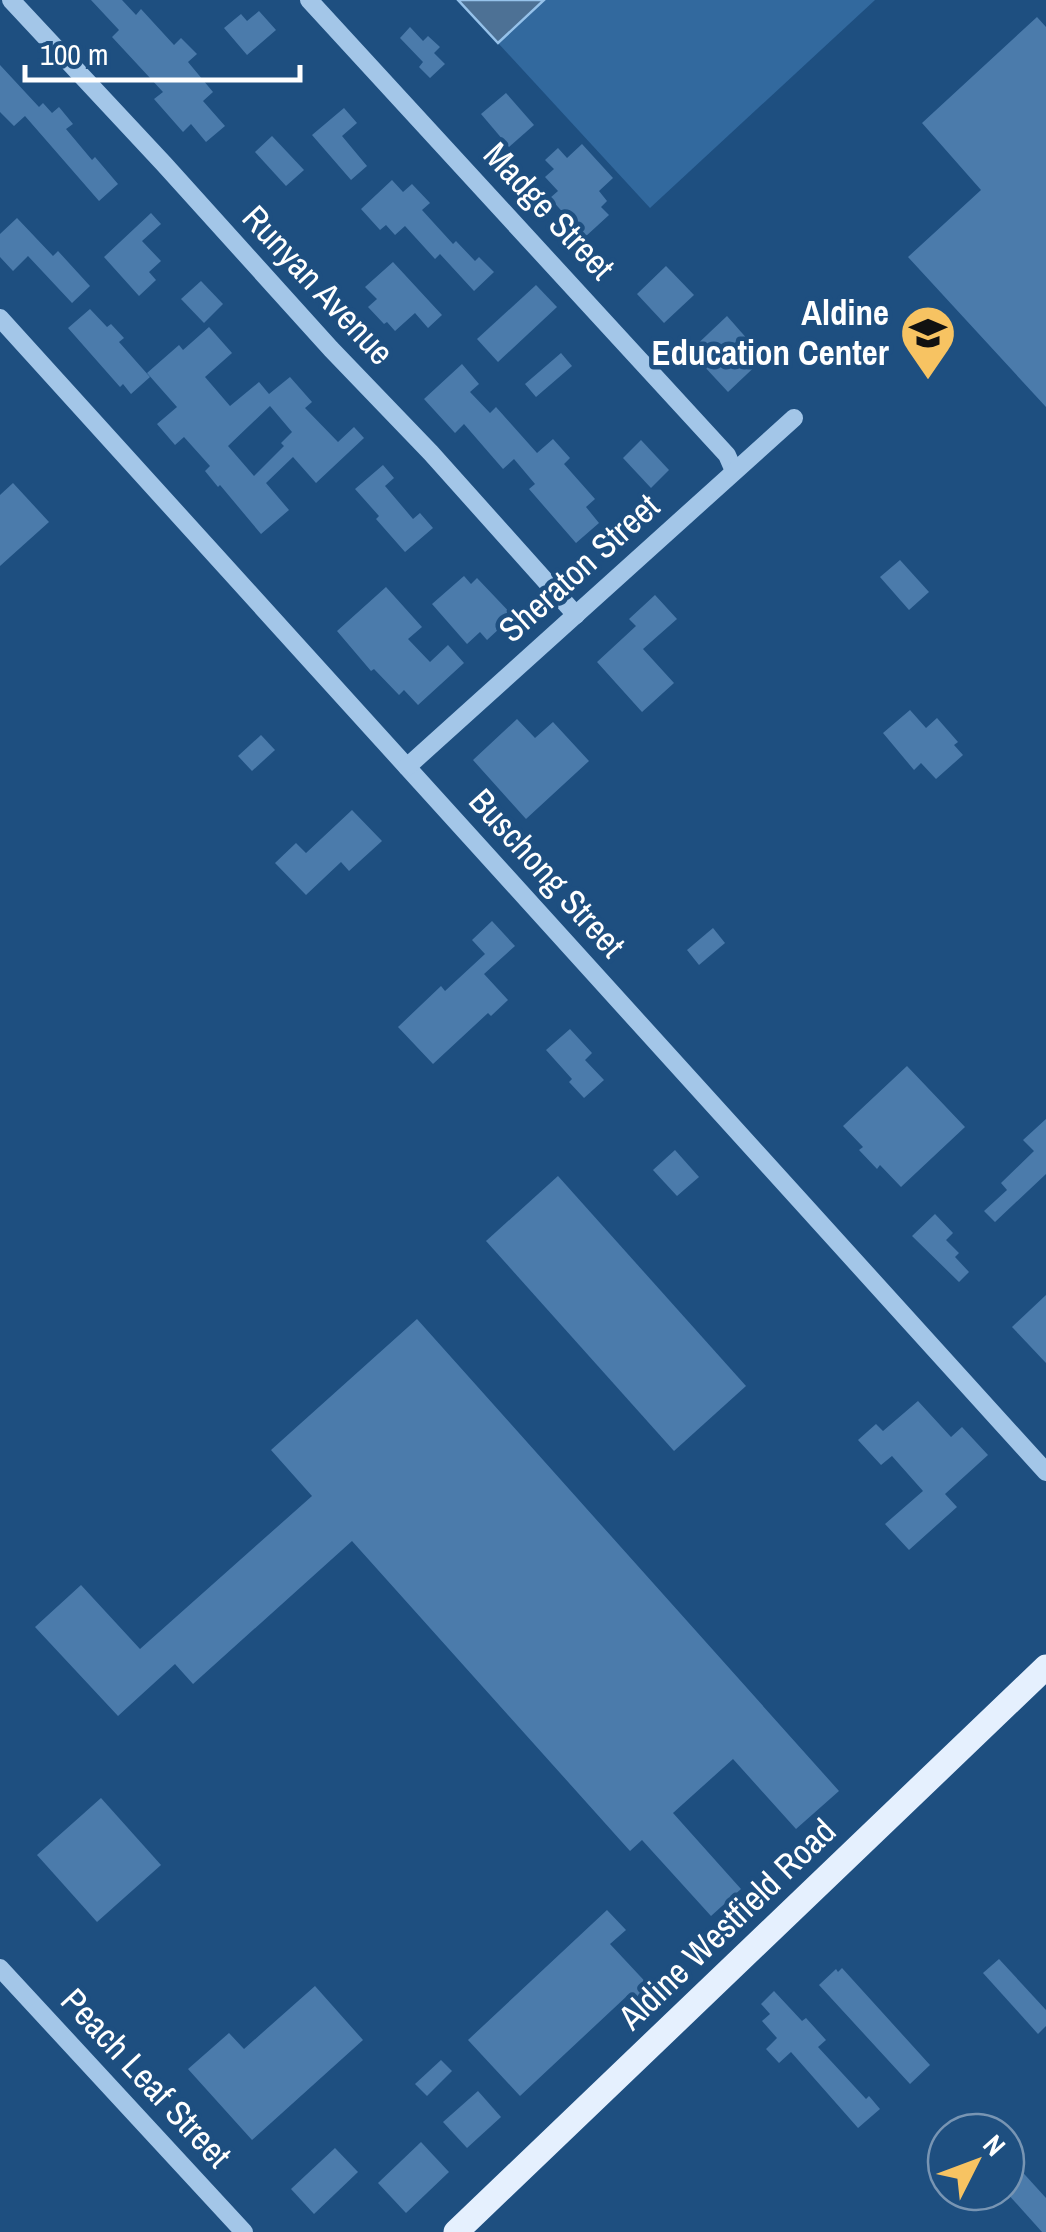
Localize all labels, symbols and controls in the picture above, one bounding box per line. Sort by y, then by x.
scale bar [25,20,300,82]
text: 100 m [40,34,108,74]
street label: Madge Street [473,132,625,290]
street label: Runyan Avenue [232,195,404,375]
place label: Aldine Education Center [651,289,890,376]
school or university icon: Aldine Education Center [898,303,958,382]
street label: Sheraton Street [488,483,669,652]
street label: Buschong Street [459,778,636,967]
street label: Aldine Westfield Road [607,1808,846,2040]
street label: Peach Leaf Street [51,1978,242,2178]
north arrow [926,2112,1026,2212]
text: N [975,2126,1014,2164]

